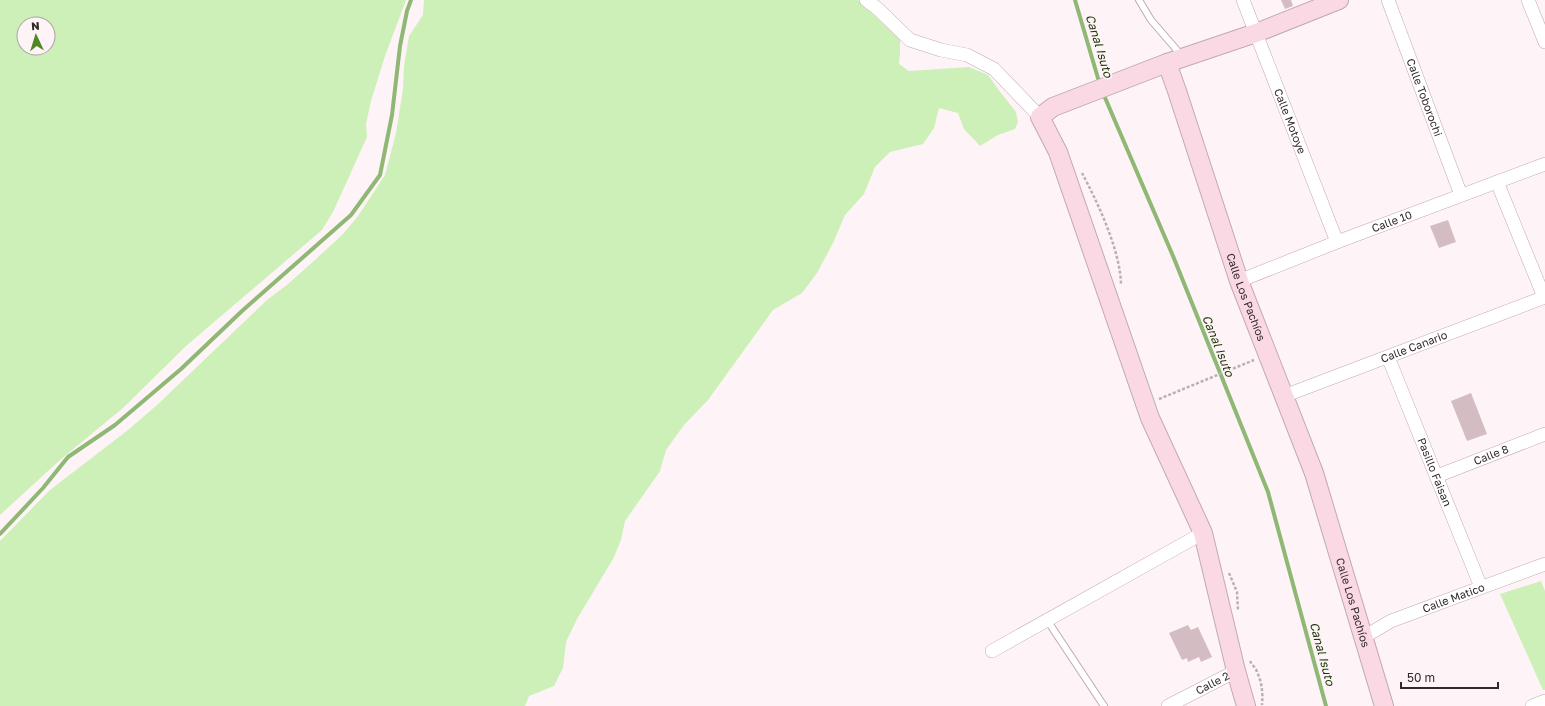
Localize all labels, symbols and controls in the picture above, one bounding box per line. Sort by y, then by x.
water label: Canal Isuto [1083,12,1116,80]
north arrow [16,16,56,56]
text: N [31,19,40,32]
street label: Calle Toborochi [1404,56,1445,138]
street label: Calle Motoye [1272,86,1309,156]
street label: Calle 10 [1370,207,1414,234]
street label: Calle Los Pachíos [1224,251,1269,343]
water label: Canal Isuto [1199,313,1238,380]
street label: Calle Canario [1379,328,1449,365]
street label: Pasillo Faisan [1415,436,1455,508]
street label: Calle 8 [1472,442,1511,467]
street label: Calle Los Pachíos [1334,556,1373,649]
street label: Calle Matico [1420,580,1487,615]
water label: Canal Isuto [1307,620,1338,688]
scale bar [1401,664,1498,690]
street label: Calle 2 [1193,669,1231,697]
text: 50 m [1407,670,1435,685]

